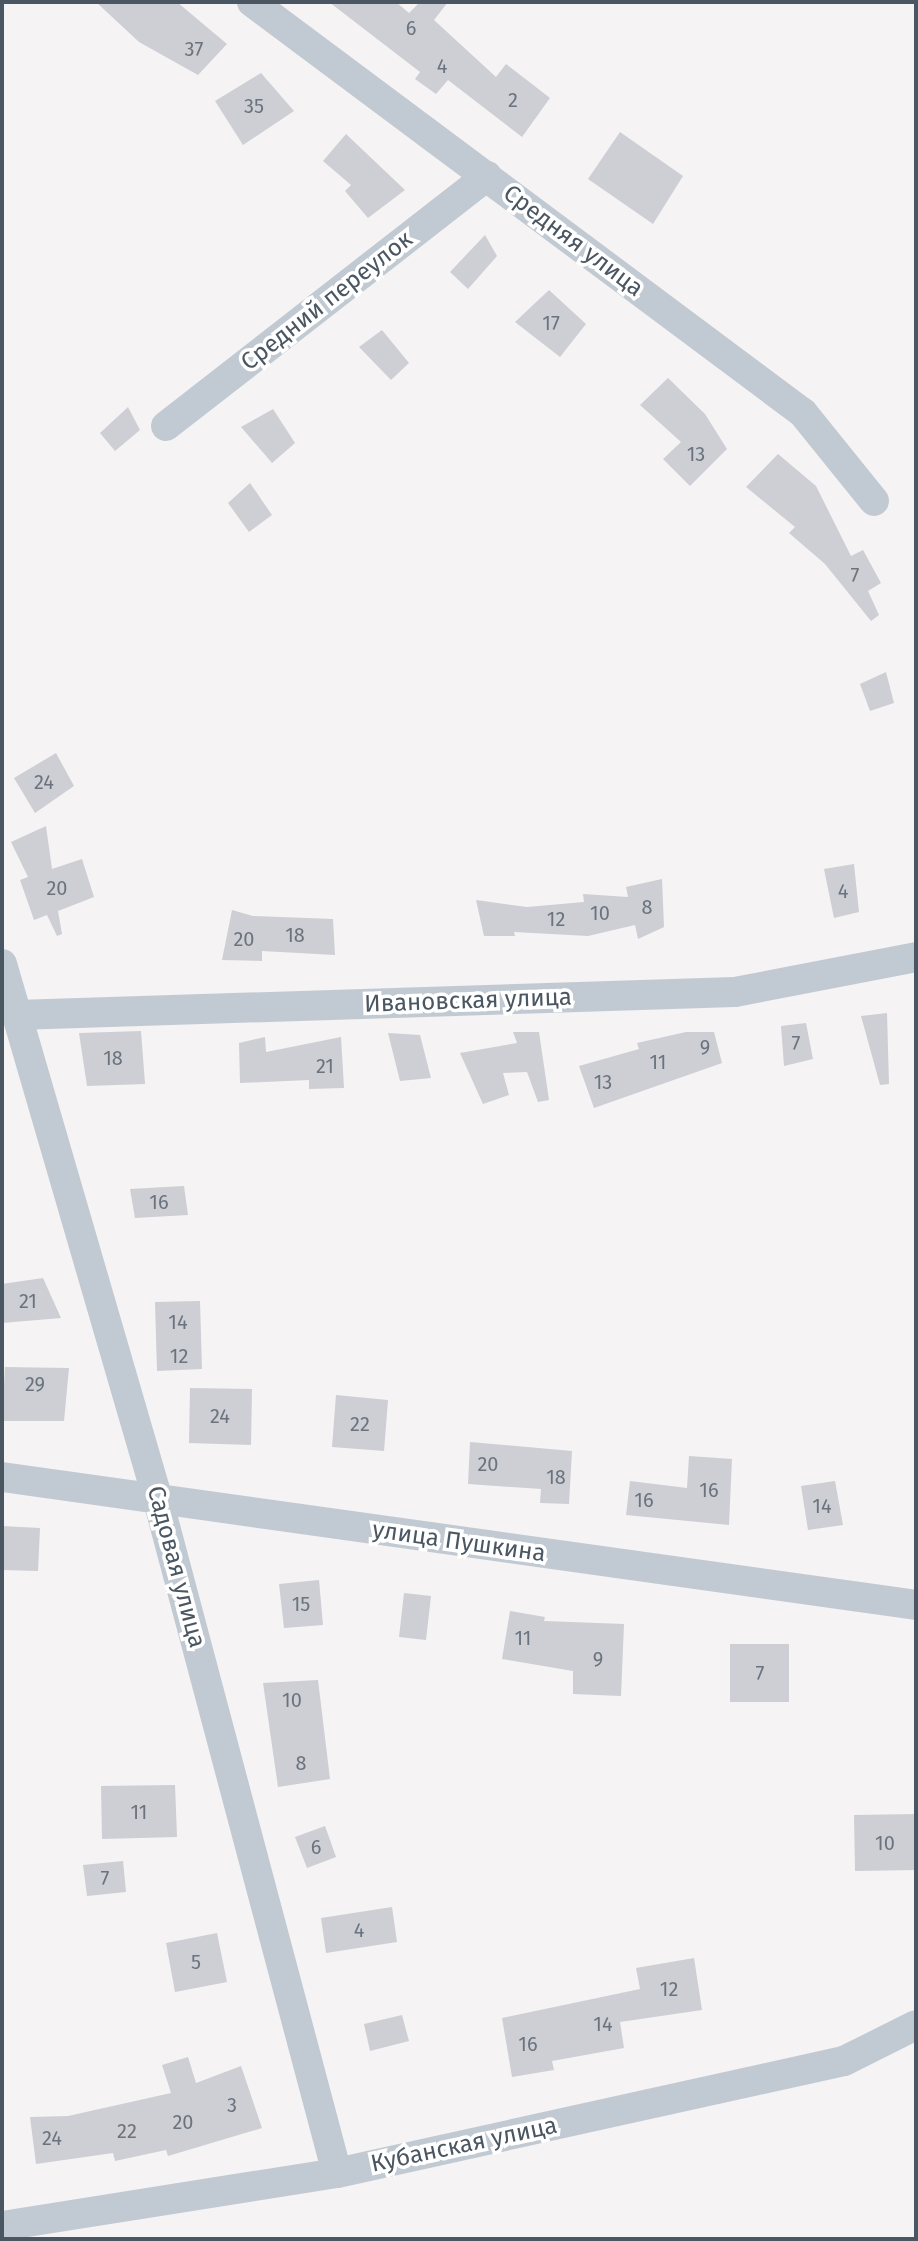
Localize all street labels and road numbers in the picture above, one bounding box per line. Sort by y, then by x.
street label: Средняя улица [497,179,649,303]
street label: Средний переулок [236,225,418,377]
street label: Ивановская улица [364,983,572,1019]
street label: Садовая улица [141,1483,211,1651]
street label: улица Пушкина [371,1516,547,1568]
street label: Кубанская улица [368,2111,560,2179]

